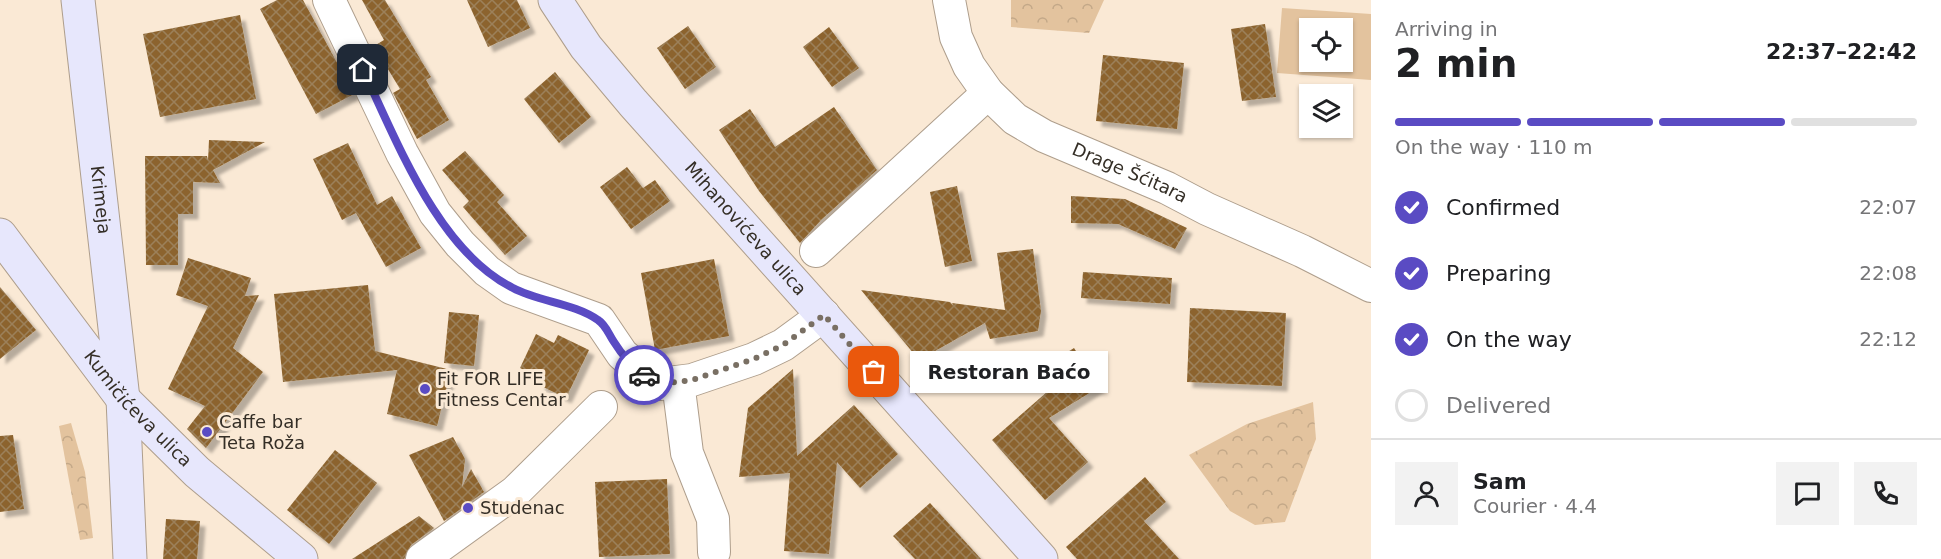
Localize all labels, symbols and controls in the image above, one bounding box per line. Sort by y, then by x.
text: Arriving in [1395,17,1498,41]
map controls [1299,18,1353,138]
button: locate [1299,18,1353,72]
text: 22:37–22:42 [1766,39,1917,64]
text: 2 min [1395,41,1517,86]
pin [337,44,388,95]
icon: home [346,53,379,86]
button: layers [1299,84,1353,138]
text: On the way · 110 m [1395,135,1593,159]
street label: Drage Šćitara [1069,138,1191,207]
street label: Mihanovićeva ulica [681,157,811,299]
street label: Krimeja [87,164,115,235]
icon: check [1395,191,1428,224]
text: Confirmed [1446,195,1560,220]
text: 22:07 [1859,195,1917,219]
icon: check [1395,257,1428,290]
text: Preparing [1446,261,1552,286]
text: 22:08 [1859,261,1917,285]
icon: check [1395,323,1428,356]
text: On the way [1446,327,1572,352]
text: 22:12 [1859,327,1917,351]
courier [614,345,674,405]
street label: Kumičićeva ulica [80,346,196,471]
pin [848,346,899,397]
callout: Restoran Baćo [910,351,1108,393]
icon: bag [857,355,890,388]
icon: car [628,359,661,392]
text: Restoran Baćo [927,360,1091,384]
place label: Fit FOR LIFE Fitness Centar [437,368,566,410]
marker: Fit FOR LIFE Fitness Centar [418,382,432,396]
text: Delivered [1446,393,1551,418]
place label: Caffe bar Teta Roža [218,411,305,453]
marker: Caffe bar Teta Roža [200,425,214,439]
button: person [1395,462,1458,525]
button: chat [1776,462,1839,525]
button: phone [1854,462,1917,525]
text: Sam [1473,469,1527,494]
text: Courier · 4.4 [1473,494,1597,518]
place label: Studenac [480,497,565,518]
marker: Studenac [461,501,475,515]

